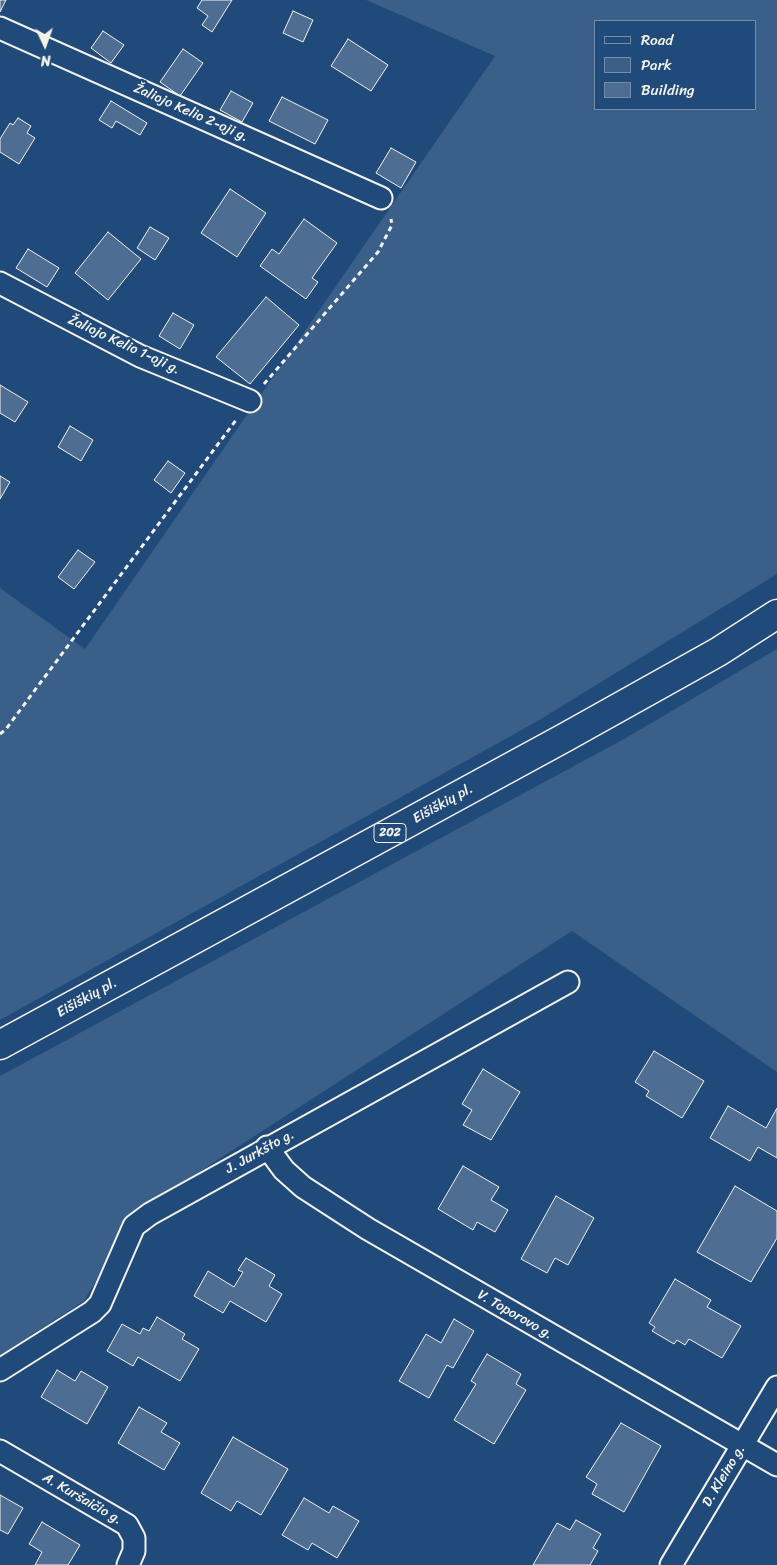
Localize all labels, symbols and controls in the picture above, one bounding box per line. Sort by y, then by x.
north arrow [20,20,70,70]
legend [594,20,757,110]
text: Road [641,27,673,53]
text: N [40,48,51,73]
text: Park [641,52,672,78]
text: Building [641,77,695,103]
street label: Žaliojo Kelio 2-oji g. [131,80,251,146]
street label: Žaliojo Kelio 1-oji g. [65,312,183,378]
street label: Eišiškių pl. [410,781,476,827]
road number: 202 [374,824,406,842]
street label: Eišiškių pl. [54,975,120,1021]
street label: J. Jurkšto g. [223,1126,297,1178]
street label: V. Toporovo g. [474,1287,556,1343]
street label: D. Kleino g. [699,1442,749,1510]
street label: A. Kuršaičio g. [39,1469,125,1529]

